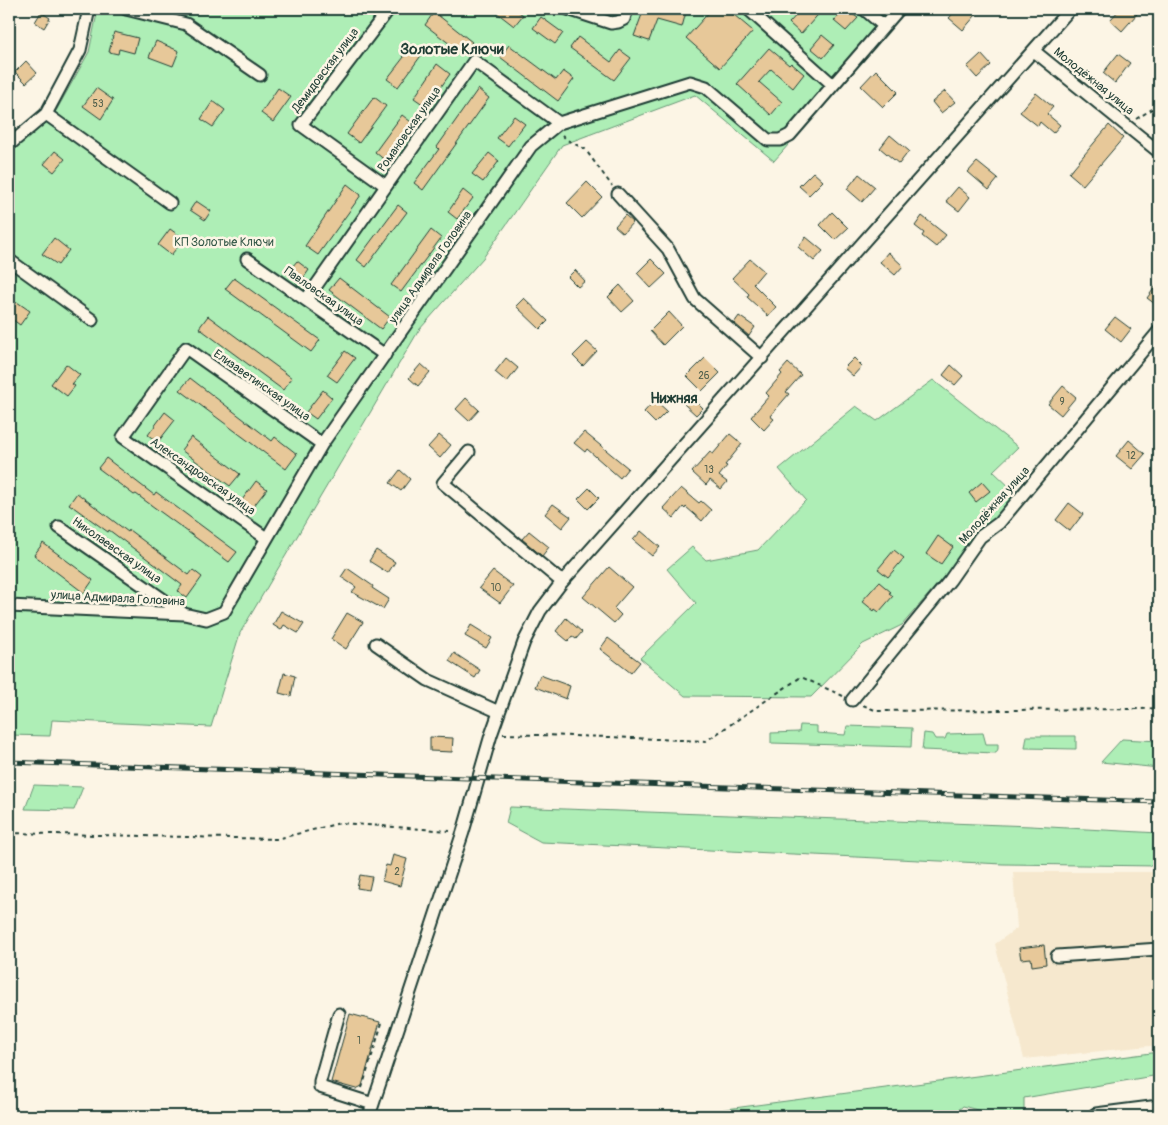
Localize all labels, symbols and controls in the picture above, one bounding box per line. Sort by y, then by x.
street label: Демидовская улица [288,25,362,116]
district label: Золотые Ключи [400,40,504,59]
street label: Молодёжная улица [1051,44,1137,119]
street label: Романовская улица [375,84,445,175]
house number: 53 [93,98,104,110]
street label: улица Адмирала Головина [385,208,475,327]
park label: КП Золотые Ключи [174,235,274,250]
street label: Павловская улица [281,263,367,330]
street label: Елизаветинская улица [211,346,313,425]
house number: 26 [698,370,710,382]
district label: Нижняя [650,389,698,408]
house number: 9 [1059,396,1065,408]
street label: Александровская улица [147,434,259,519]
house number: 12 [1126,450,1136,462]
street label: Молодёжная улица [956,463,1033,547]
house number: 13 [704,464,714,476]
street label: Николаевская улица [69,514,164,587]
house number: 10 [491,582,502,594]
street label: улица Адмирала Головина [50,587,186,610]
house number: 2 [394,866,400,878]
house number: 1 [357,1035,361,1047]

